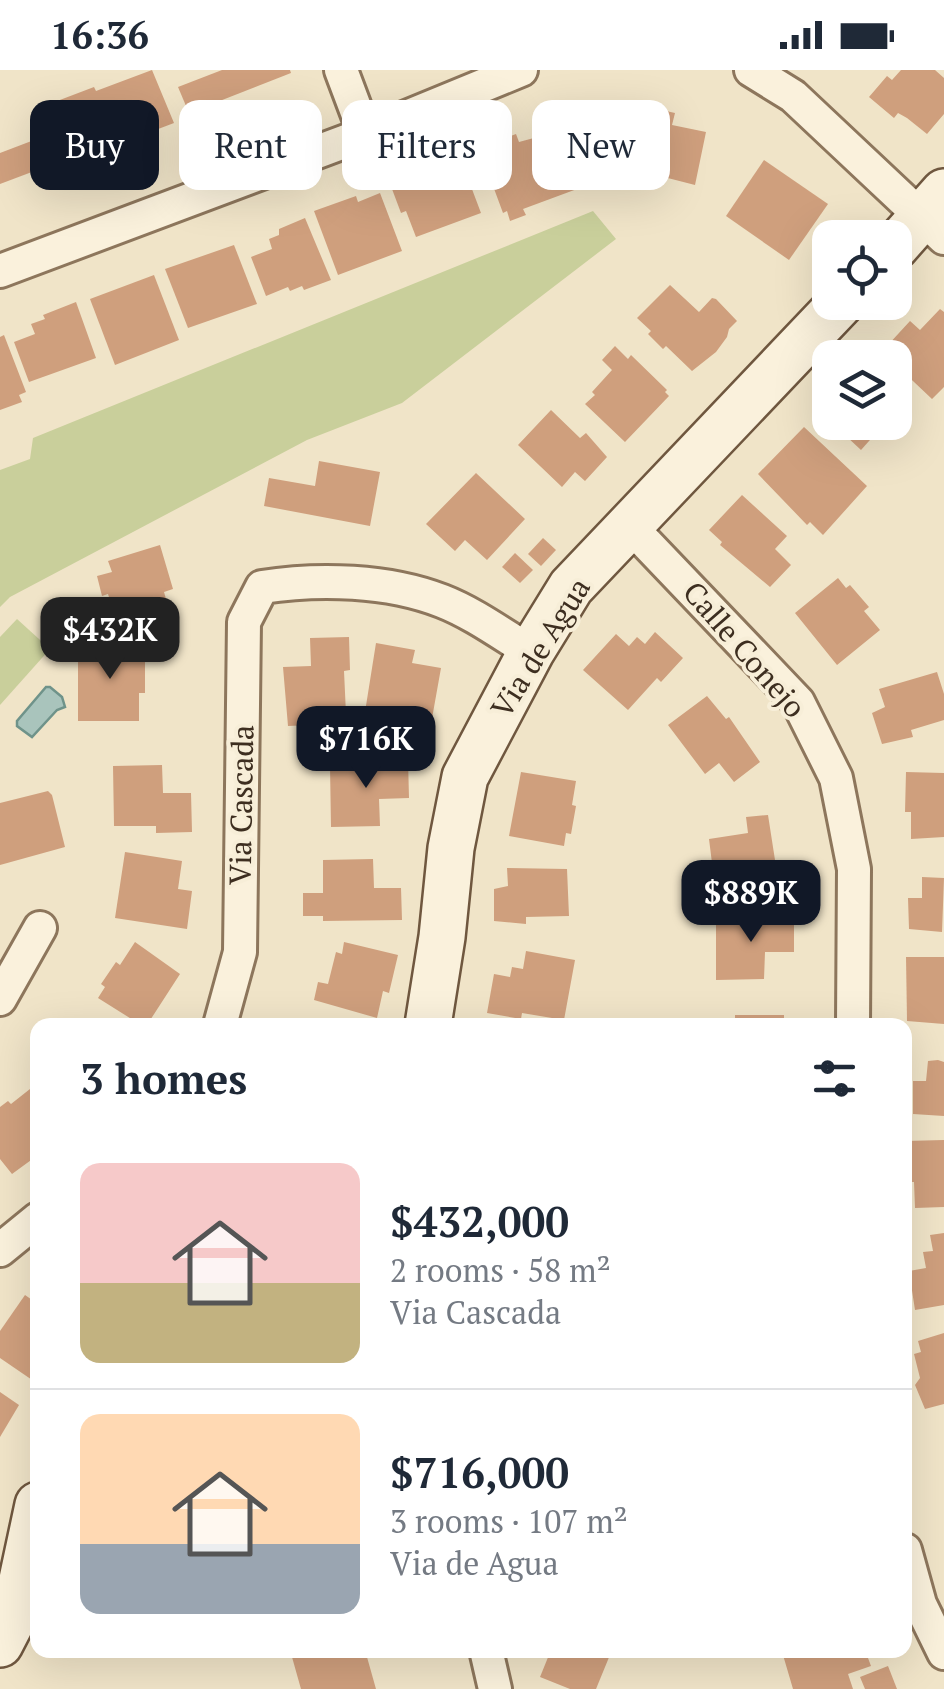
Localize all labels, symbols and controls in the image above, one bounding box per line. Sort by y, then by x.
text: 16:36 [50,10,149,60]
chip: Buy [30,100,159,190]
chip: Rent [179,100,322,190]
chip: Filters [342,100,512,190]
chip: New [532,100,670,190]
map controls [812,220,912,440]
button: locate [812,220,912,320]
button: layers [812,340,912,440]
street label: Via de Agua [481,570,599,725]
street label: Calle Conejo [674,573,815,726]
pin: $432K [40,597,180,682]
text: $432K [62,608,158,650]
pin: $716K [296,706,436,791]
text: $716K [318,717,414,759]
street label: Via Cascada [220,724,262,886]
pin: $889K [681,860,821,945]
text: $889K [703,871,799,913]
text: 3 homes [80,1050,247,1106]
icon: filters [807,1051,862,1106]
text: $432,000 [390,1193,569,1249]
icon: home [160,1203,280,1323]
text: 2 rooms · 58 m² [390,1249,611,1291]
text: Via Cascada [390,1291,561,1333]
text: $716,000 [390,1444,569,1500]
icon: home [160,1454,280,1574]
text: 3 rooms · 107 m² [390,1500,628,1542]
text: Via de Agua [390,1542,559,1584]

